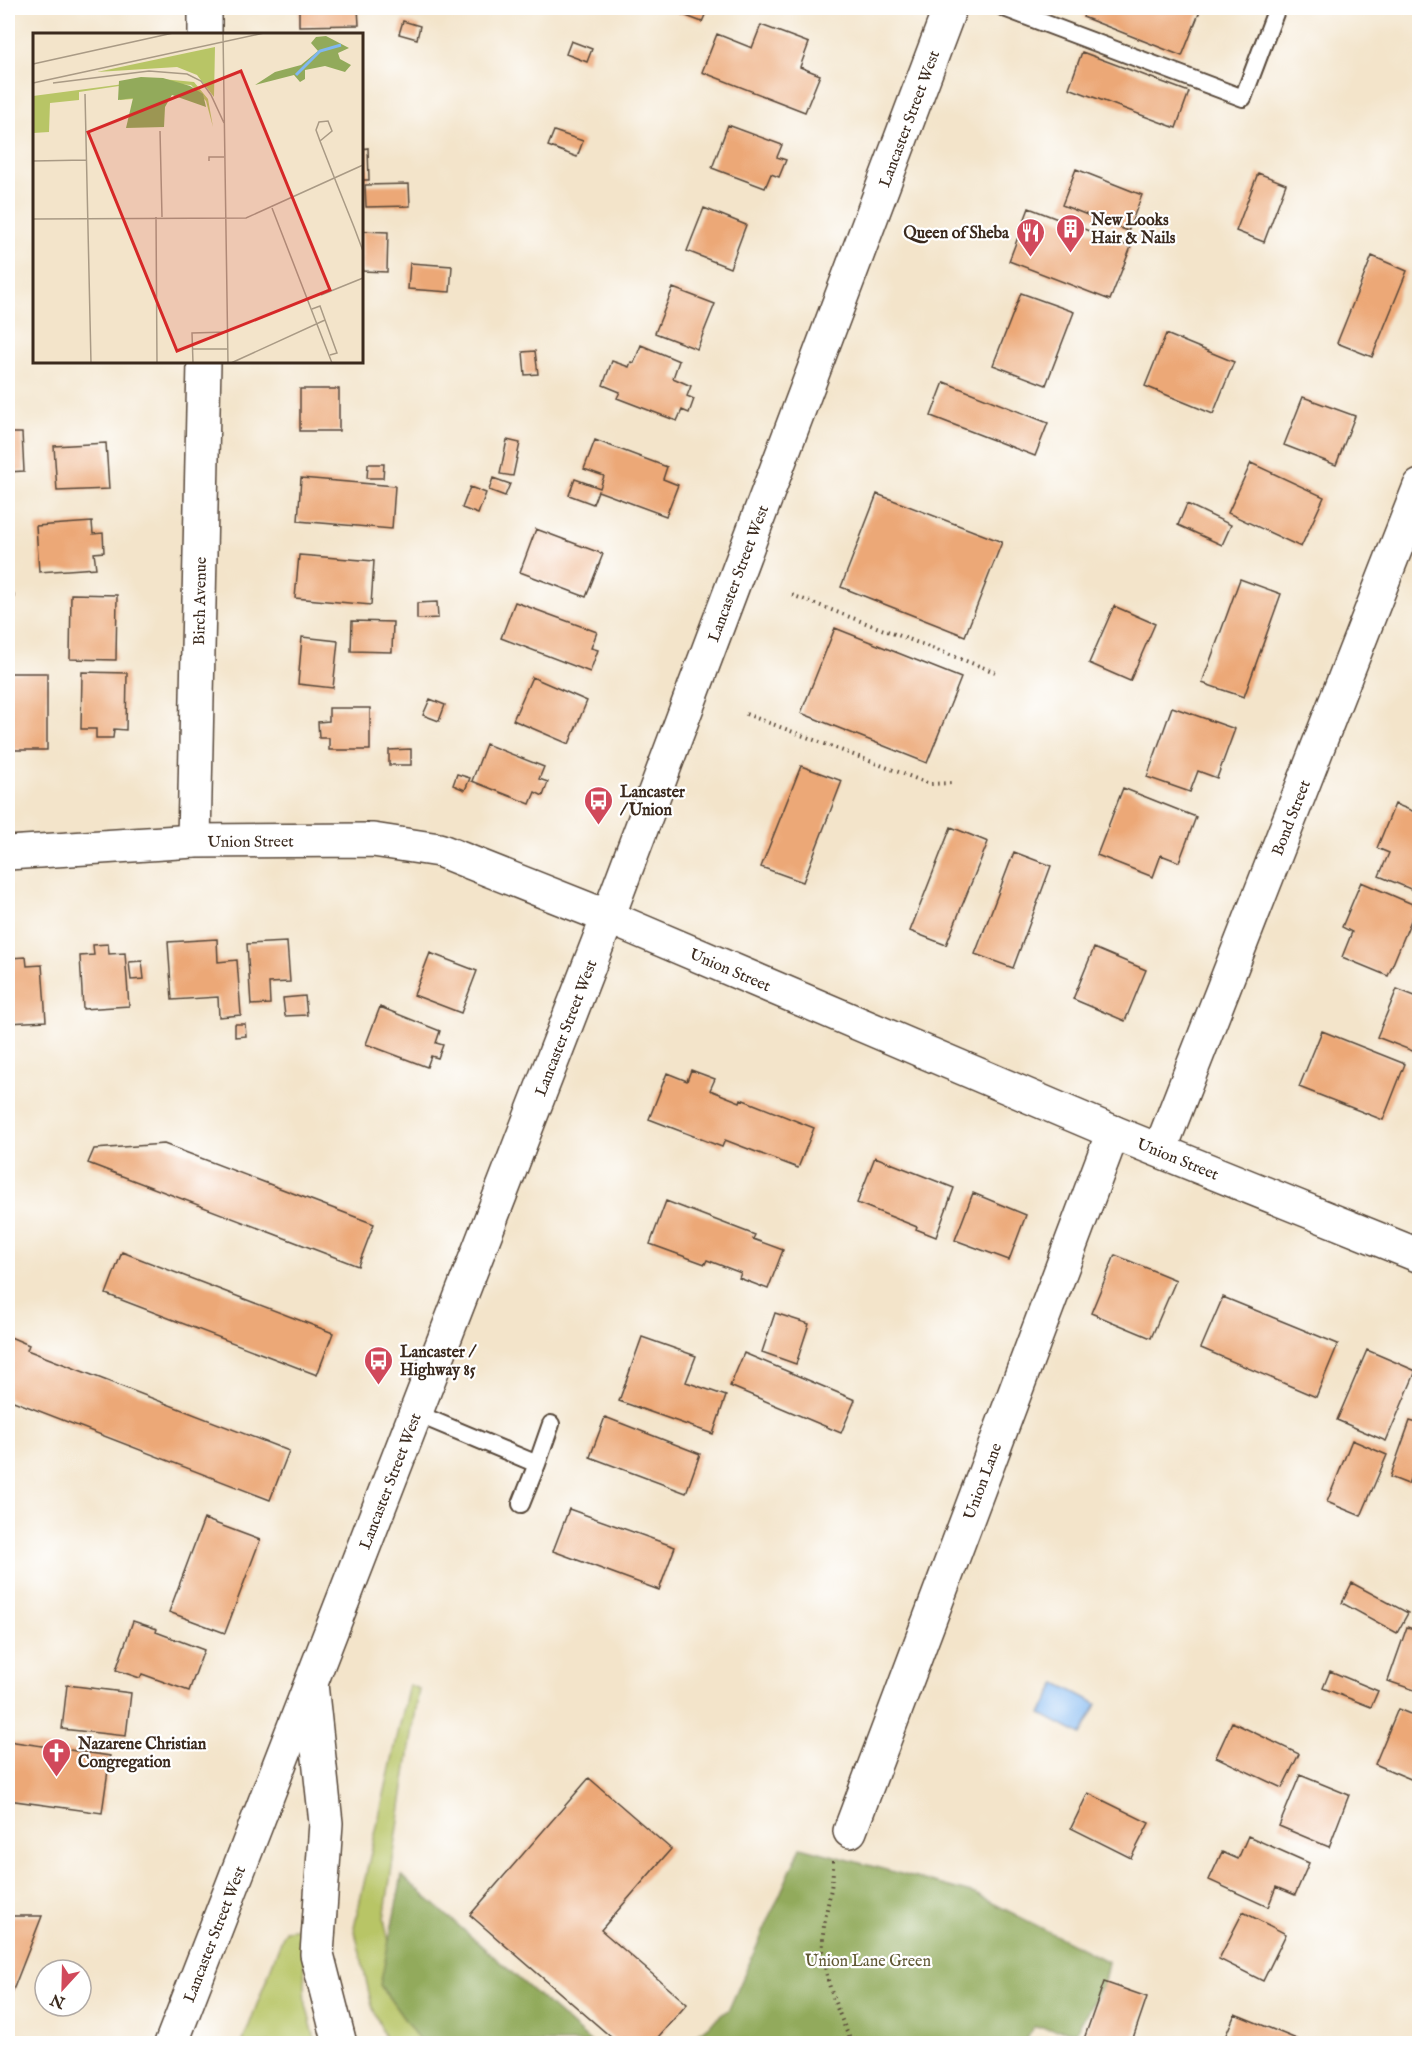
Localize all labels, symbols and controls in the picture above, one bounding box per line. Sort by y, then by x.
inset map [33,33,363,363]
street label: Lancaster Street West [875,47,945,190]
place label: New Looks Hair & Nails [1090,211,1176,249]
building icon: New Looks Hair & Nails [1054,212,1086,254]
restaurant icon: Queen of Sheba [1014,216,1046,258]
place label: Queen of Sheba [904,224,1010,244]
street label: Lancaster Street West [704,502,774,645]
street label: Birch Avenue [190,557,212,646]
street label: Bond Street [1268,777,1316,859]
place label: Lancaster / Union [619,783,685,821]
bus stop icon: Lancaster / Union [583,784,615,826]
street label: Union Street [207,832,294,853]
street label: Union Street [686,945,774,997]
street label: Lancaster Street West [531,957,603,1100]
street label: Union Street [1134,1135,1222,1186]
place label: Lancaster / Highway 85 [400,1343,477,1381]
bus stop icon: Lancaster / Highway 85 [363,1344,395,1386]
street label: Lancaster Street West [356,1410,427,1553]
street label: Union Lane [960,1440,1007,1523]
place label: Nazarene Christian Congregation [77,1735,207,1773]
church icon: Nazarene Christian Congregation [41,1736,73,1778]
street label: Lancaster Street West [180,1863,251,2006]
park label: Union Lane Green [805,1952,931,1972]
north arrow [33,1958,93,2018]
text: N [48,1988,69,2012]

